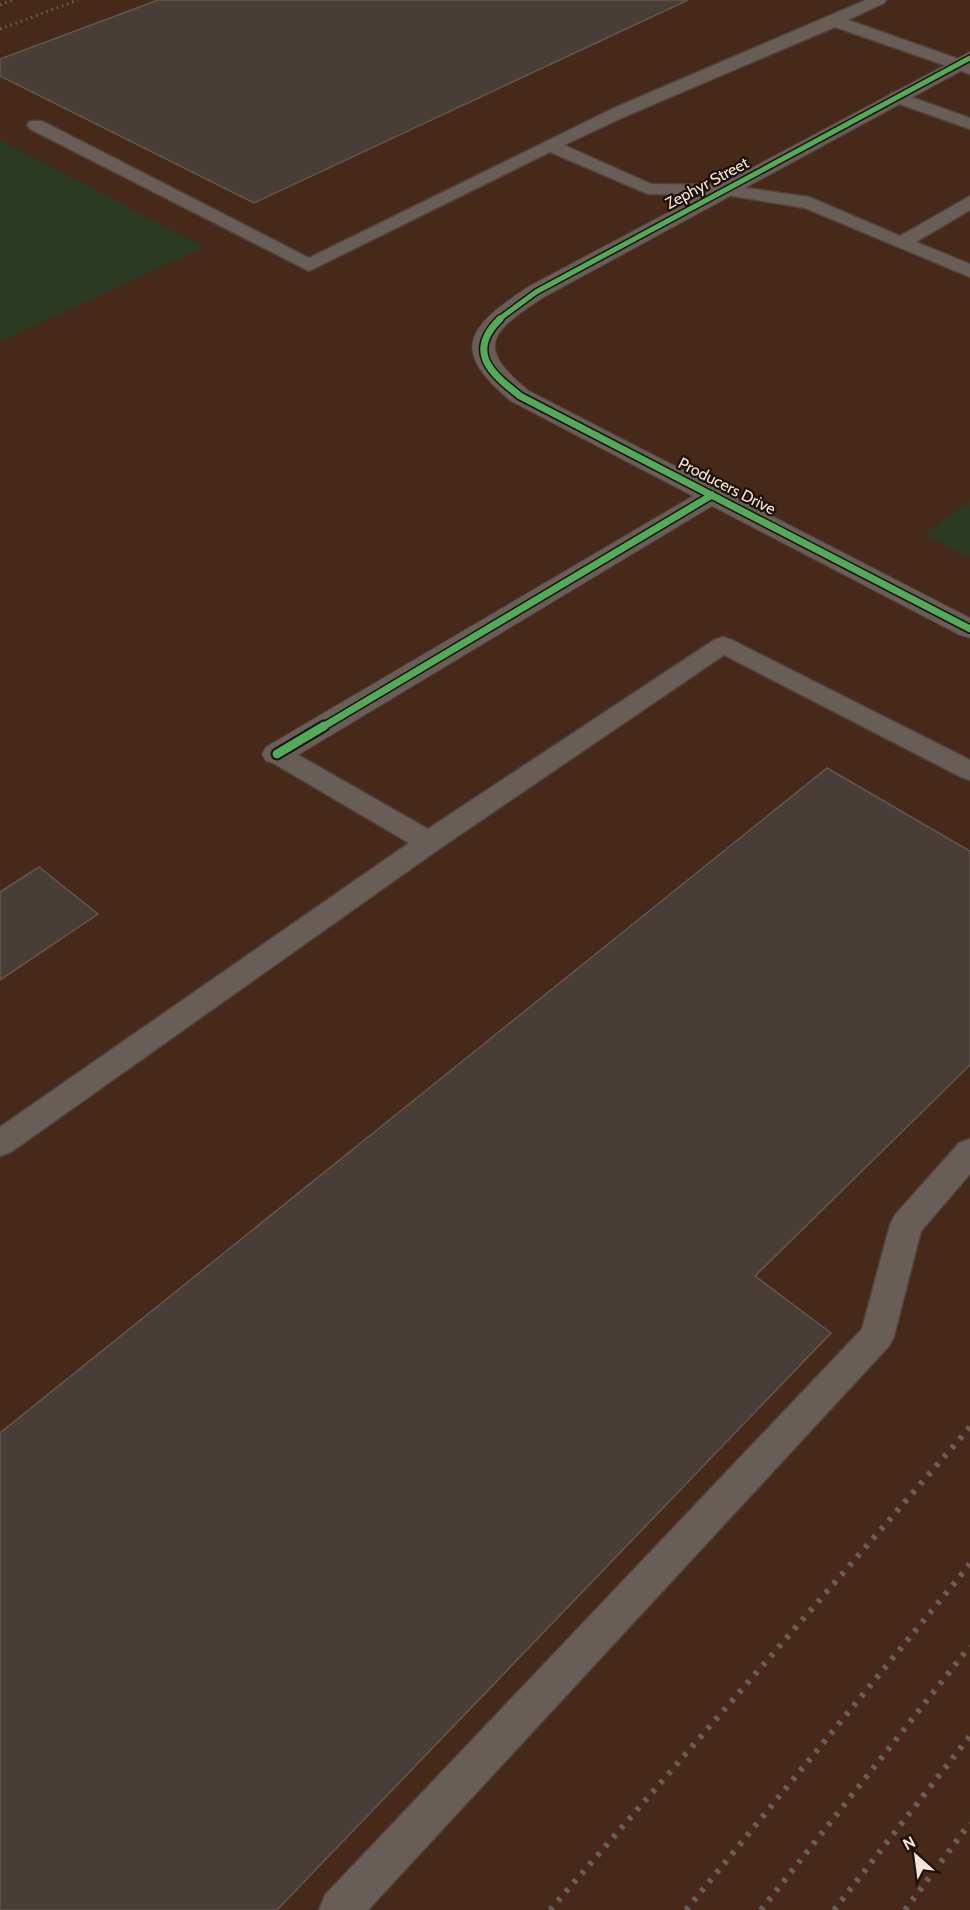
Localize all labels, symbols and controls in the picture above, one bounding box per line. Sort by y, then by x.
street label: Zephyr Street [662,153,752,213]
street label: Producers Drive [675,453,779,519]
north arrow [886,1826,946,1886]
text: N [900,1832,919,1854]

